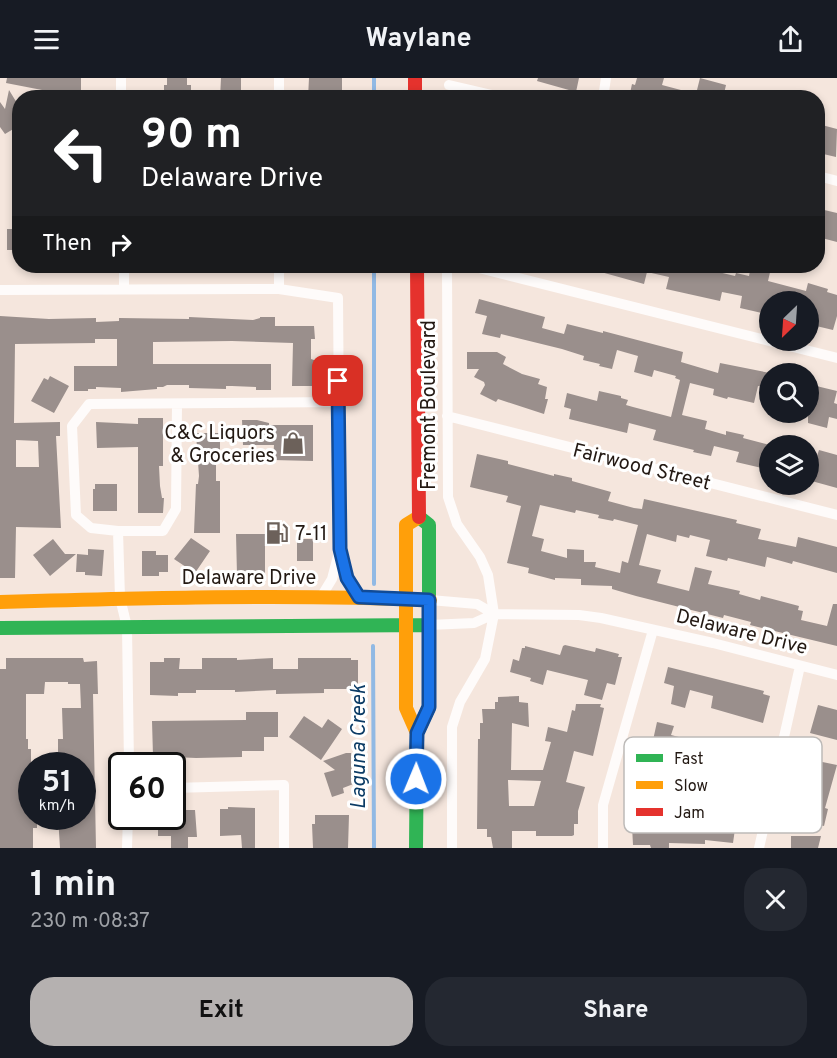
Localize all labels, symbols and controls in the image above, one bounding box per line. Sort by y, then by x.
text: Waylane [365,22,472,56]
icon: menu [30,23,63,56]
icon: share [774,23,807,56]
text: 90 m [141,110,242,163]
icon: left [42,114,120,192]
text: Delaware Drive [141,162,323,196]
icon: right [104,228,137,261]
text: Then [42,231,92,258]
north arrow [759,291,819,351]
map controls [759,291,819,495]
street label: Fremont Boulevard [417,320,443,490]
pin [312,355,363,406]
button: search [759,363,819,423]
icon: arrive [321,364,354,397]
place label: C&C Liquors & Groceries [164,421,275,470]
shop icon: C&C Liquors & Groceries [280,430,306,456]
button: layers [759,435,819,495]
street label: Fairwood Street [570,438,713,498]
fuel station icon: 7-11 [264,520,290,546]
place label: 7-11 [295,522,327,548]
street label: Delaware Drive [182,566,316,592]
street label: Delaware Drive [673,604,810,662]
water label: Laguna Creek [346,684,373,810]
legend [624,737,822,833]
position arrow [384,747,448,811]
text: Fast [674,750,704,770]
speed limit sign: 60 [108,752,186,830]
text: 51 [42,765,72,802]
text: Slow [674,777,708,797]
text: km/h [39,797,75,816]
text: Jam [674,804,705,824]
text: 1 min [30,863,116,909]
button: close [744,868,807,931]
text: 230 m · 08:37 [30,909,150,935]
button: Exit [30,977,413,1046]
button: Share [425,977,807,1046]

